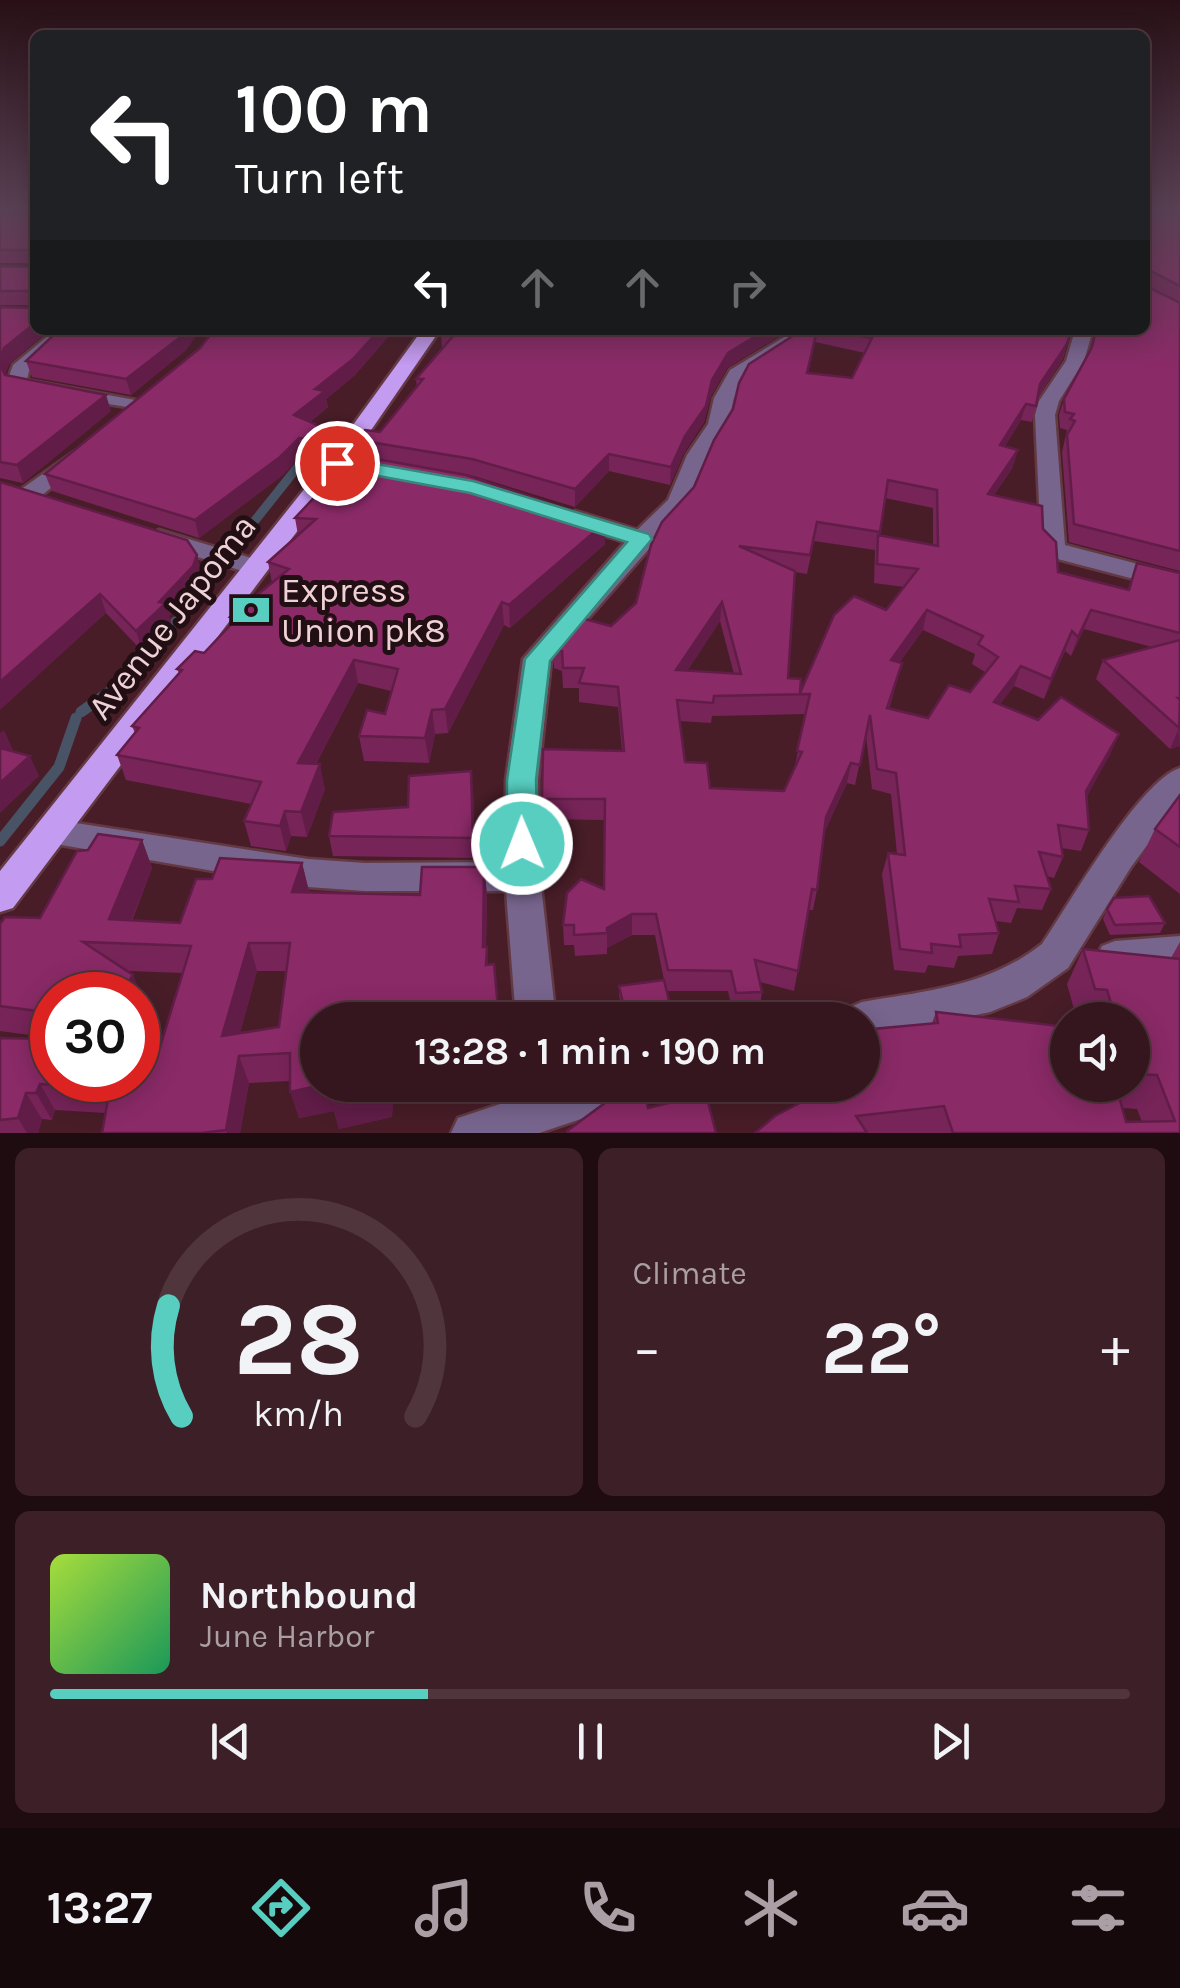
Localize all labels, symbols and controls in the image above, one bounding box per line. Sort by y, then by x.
text: 100 m [235,68,433,150]
icon: left [70,70,200,200]
text: Turn left [235,152,404,204]
icon: left [405,260,460,315]
icon: ahead [510,260,565,315]
icon: ahead [615,260,670,315]
icon: right [720,260,775,315]
pin [295,421,380,506]
icon: arrive [310,436,365,491]
street label: Avenue Japoma [79,506,265,728]
place label: Express Union pk8 [281,570,446,651]
bank icon: Express Union pk8 [230,589,272,631]
position arrow [470,792,574,896]
speed limit sign: 30 [30,972,160,1102]
map controls [1050,1002,1150,1102]
button: sound [1050,1002,1150,1102]
text: 13:28 · 1 min · 190 m [414,1029,766,1074]
text: Climate [633,1255,747,1292]
text: 28 [234,1279,364,1400]
text: 22° [821,1304,941,1392]
text: − [633,1316,661,1380]
text: + [1101,1316,1130,1380]
text: km/h [253,1393,344,1435]
text: Northbound [200,1573,418,1618]
text: June Harbor [200,1618,374,1655]
icon: previous [203,1714,258,1769]
icon: pause [563,1714,618,1769]
icon: next [923,1714,978,1769]
icon: directions [246,1873,316,1943]
icon: music [409,1873,479,1943]
icon: phone [573,1873,643,1943]
icon: climate [736,1873,806,1943]
icon: car [900,1873,970,1943]
icon: filters [1063,1873,1133,1943]
text: 13:27 [47,1882,153,1934]

